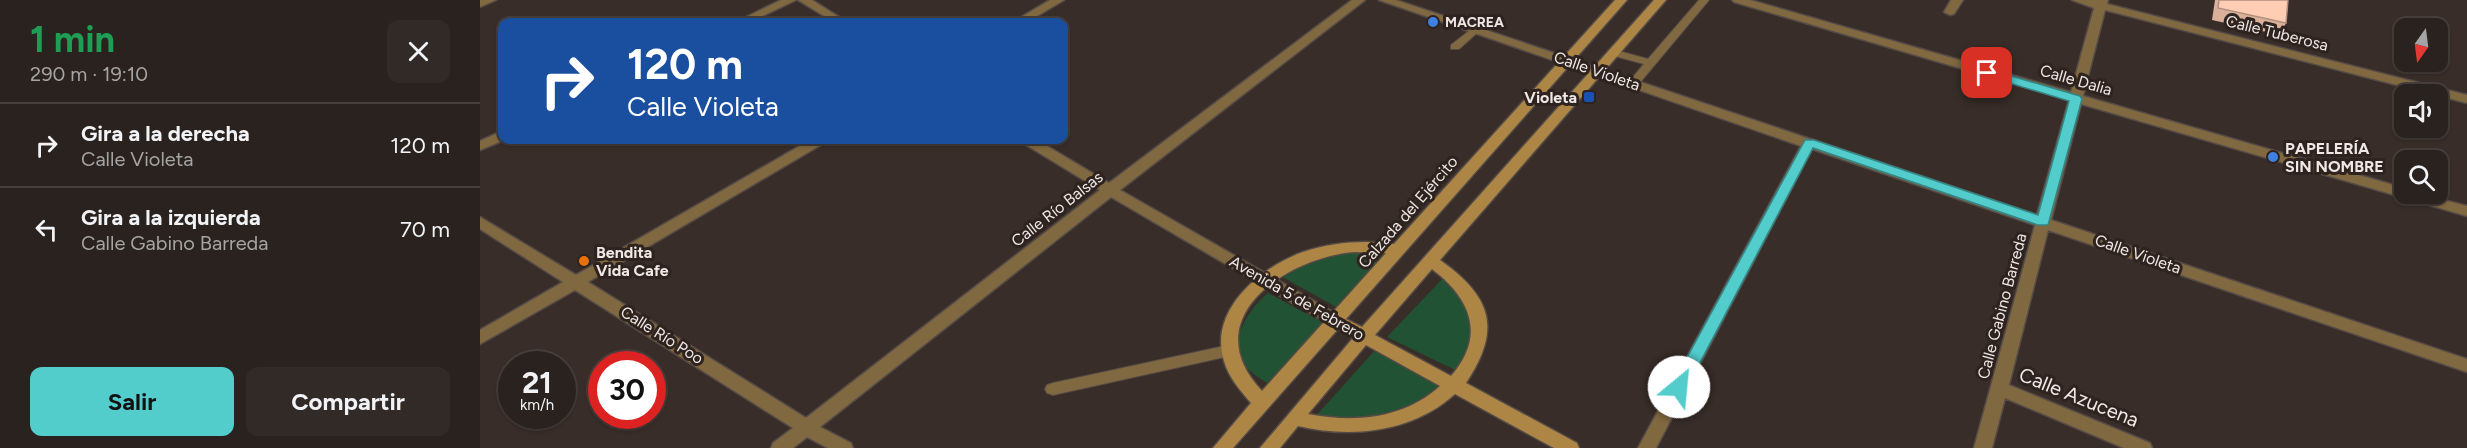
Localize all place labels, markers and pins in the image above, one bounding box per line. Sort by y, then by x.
place label: MACREA [1445,14,1504,31]
marker: MACREA [1426,15,1440,29]
pin [1961,47,2012,98]
place label: Violeta [1524,88,1577,107]
marker: Violeta [1582,90,1596,104]
place label: PAPELERÍA SIN NOMBRE [2285,139,2384,176]
marker: PAPELERÍA SIN NOMBRE [2266,150,2280,164]
place label: Bendita Vida Cafe [596,243,669,280]
marker: Bendita Vida Cafe [577,254,591,268]

